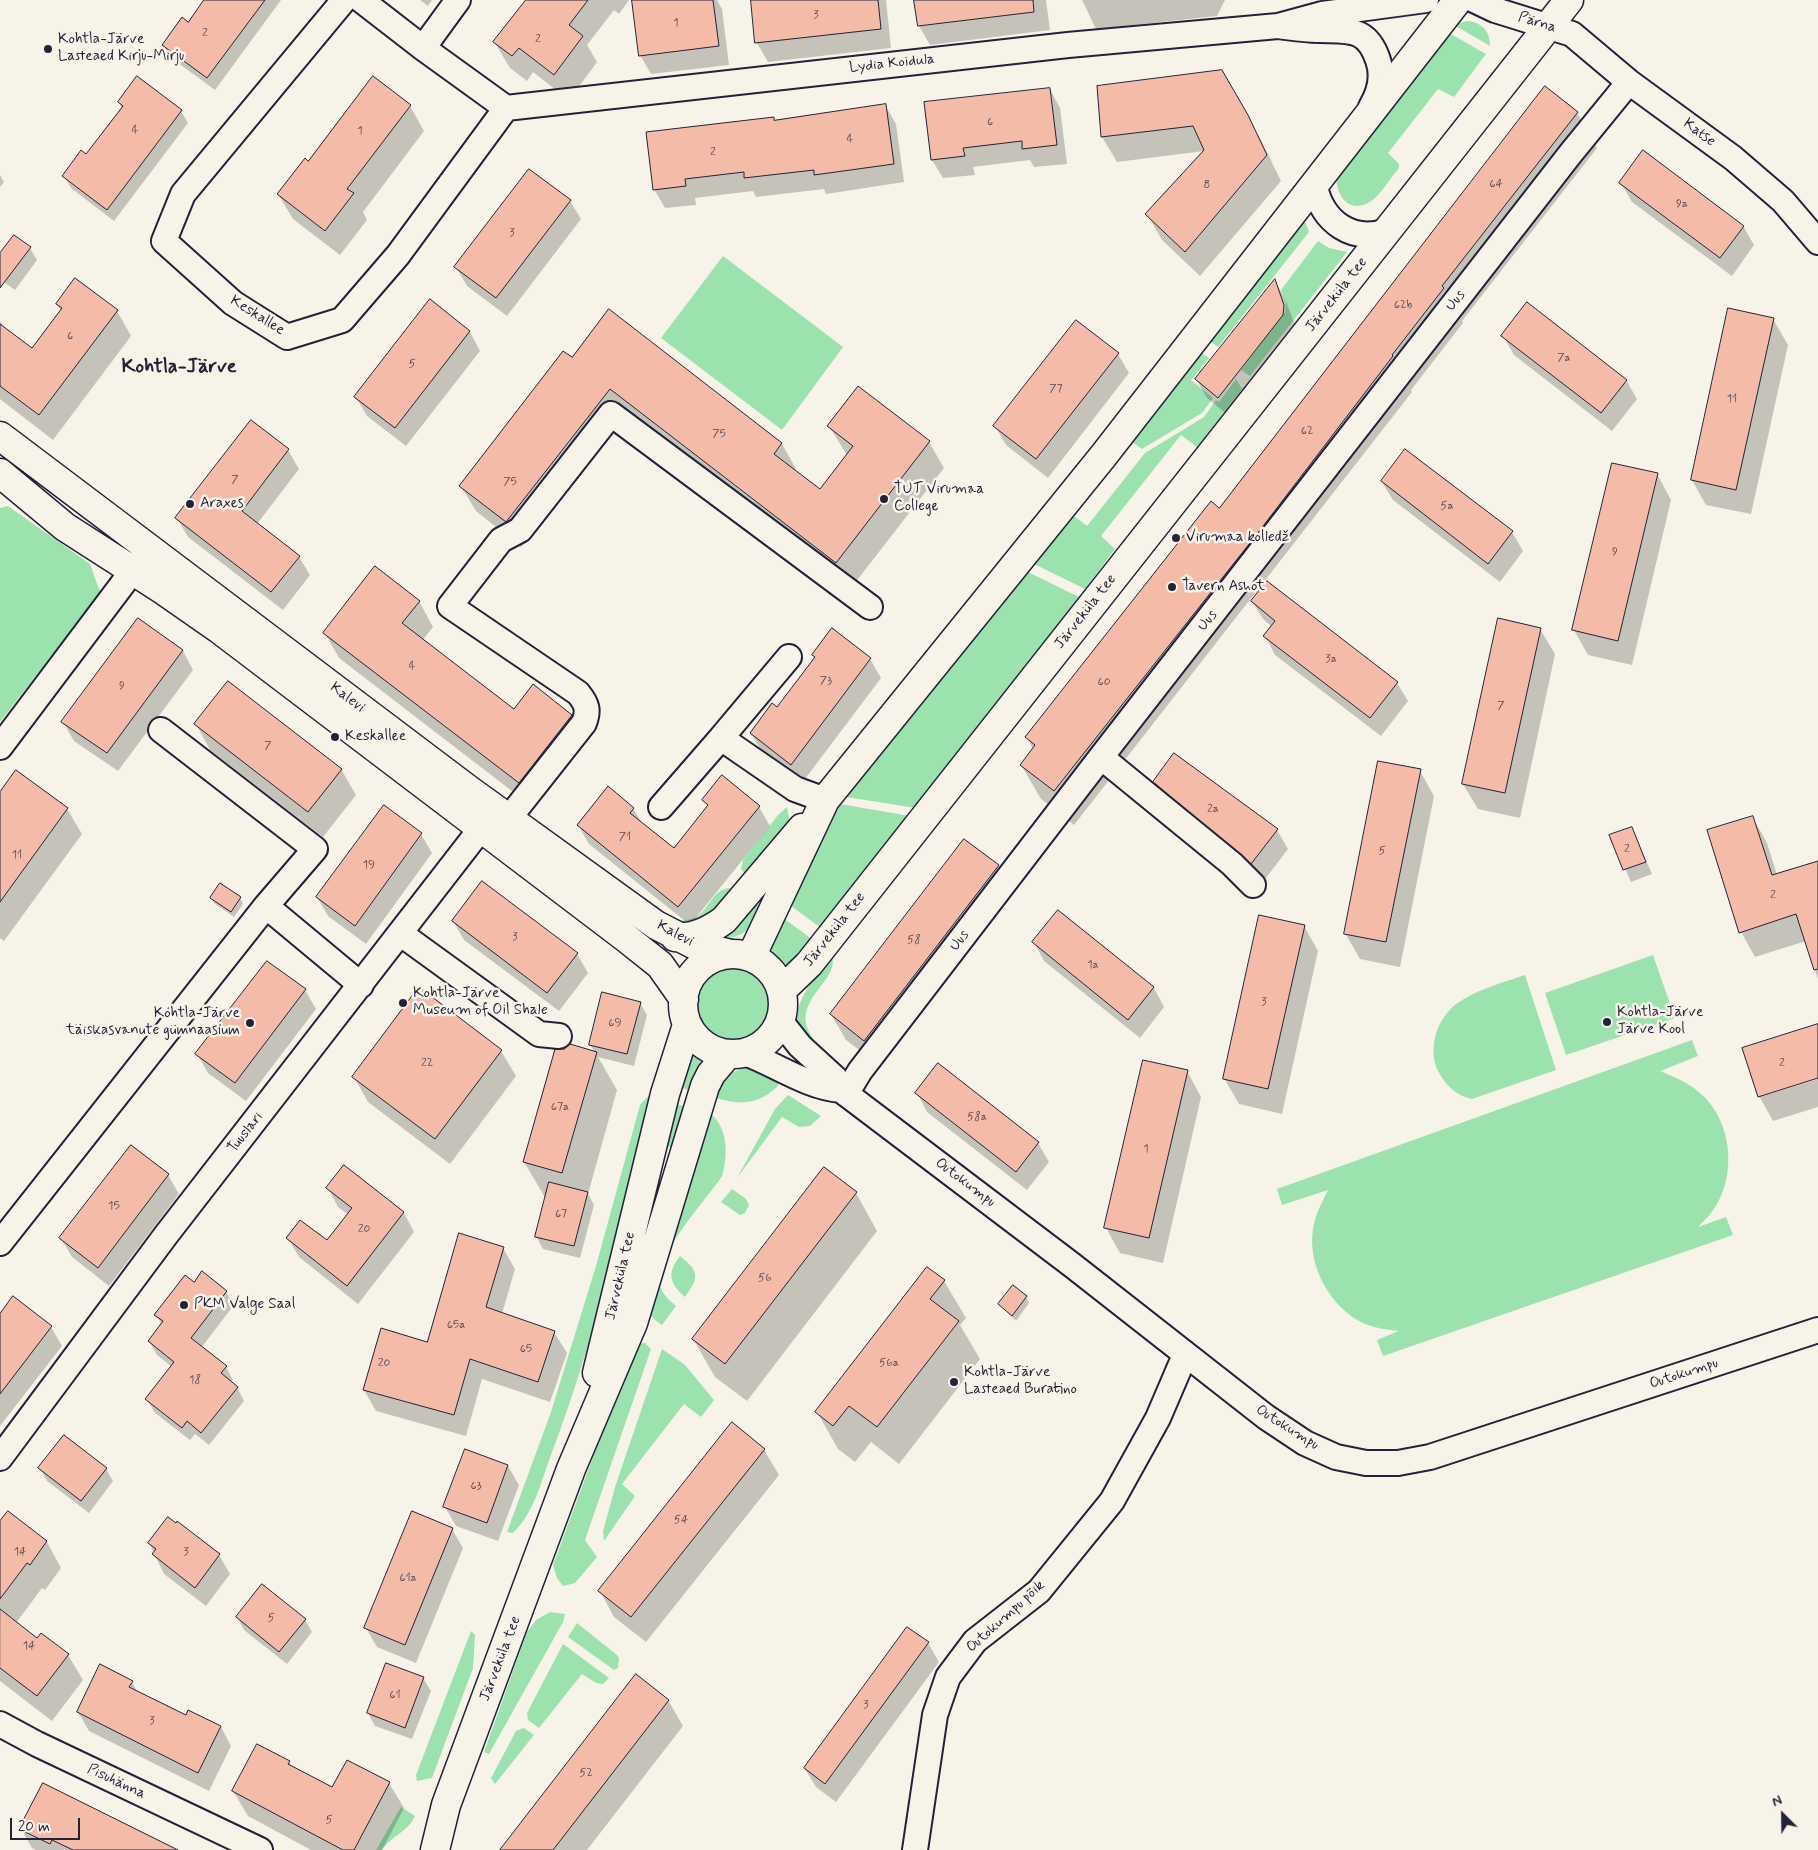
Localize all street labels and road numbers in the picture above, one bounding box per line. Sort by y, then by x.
street label: Pärna [1516,9,1558,37]
street label: Lydia Koidula [848,51,936,77]
street label: Katse [1679,115,1719,151]
street label: Järveküla tee [1302,254,1372,336]
street label: Uus [1442,287,1470,315]
street label: Keskallee [226,292,288,340]
street label: Järveküla tee [1051,571,1121,653]
street label: Uus [1194,607,1222,635]
street label: Kalevi [326,679,368,717]
street label: Järveküla tee [800,889,870,971]
street label: Kalevi [654,917,696,951]
street label: Uus [946,927,974,955]
street label: Tuuslari [224,1109,268,1157]
street label: Outokumpu [931,1154,999,1212]
street label: Järveküla tee [602,1230,640,1322]
street label: Outokumpu [1647,1354,1721,1394]
street label: Outokumpu [1252,1402,1322,1454]
street label: Outokumpu põik [963,1577,1049,1657]
street label: Järveküla tee [477,1614,525,1704]
street label: Pisuhänna [84,1761,148,1803]

